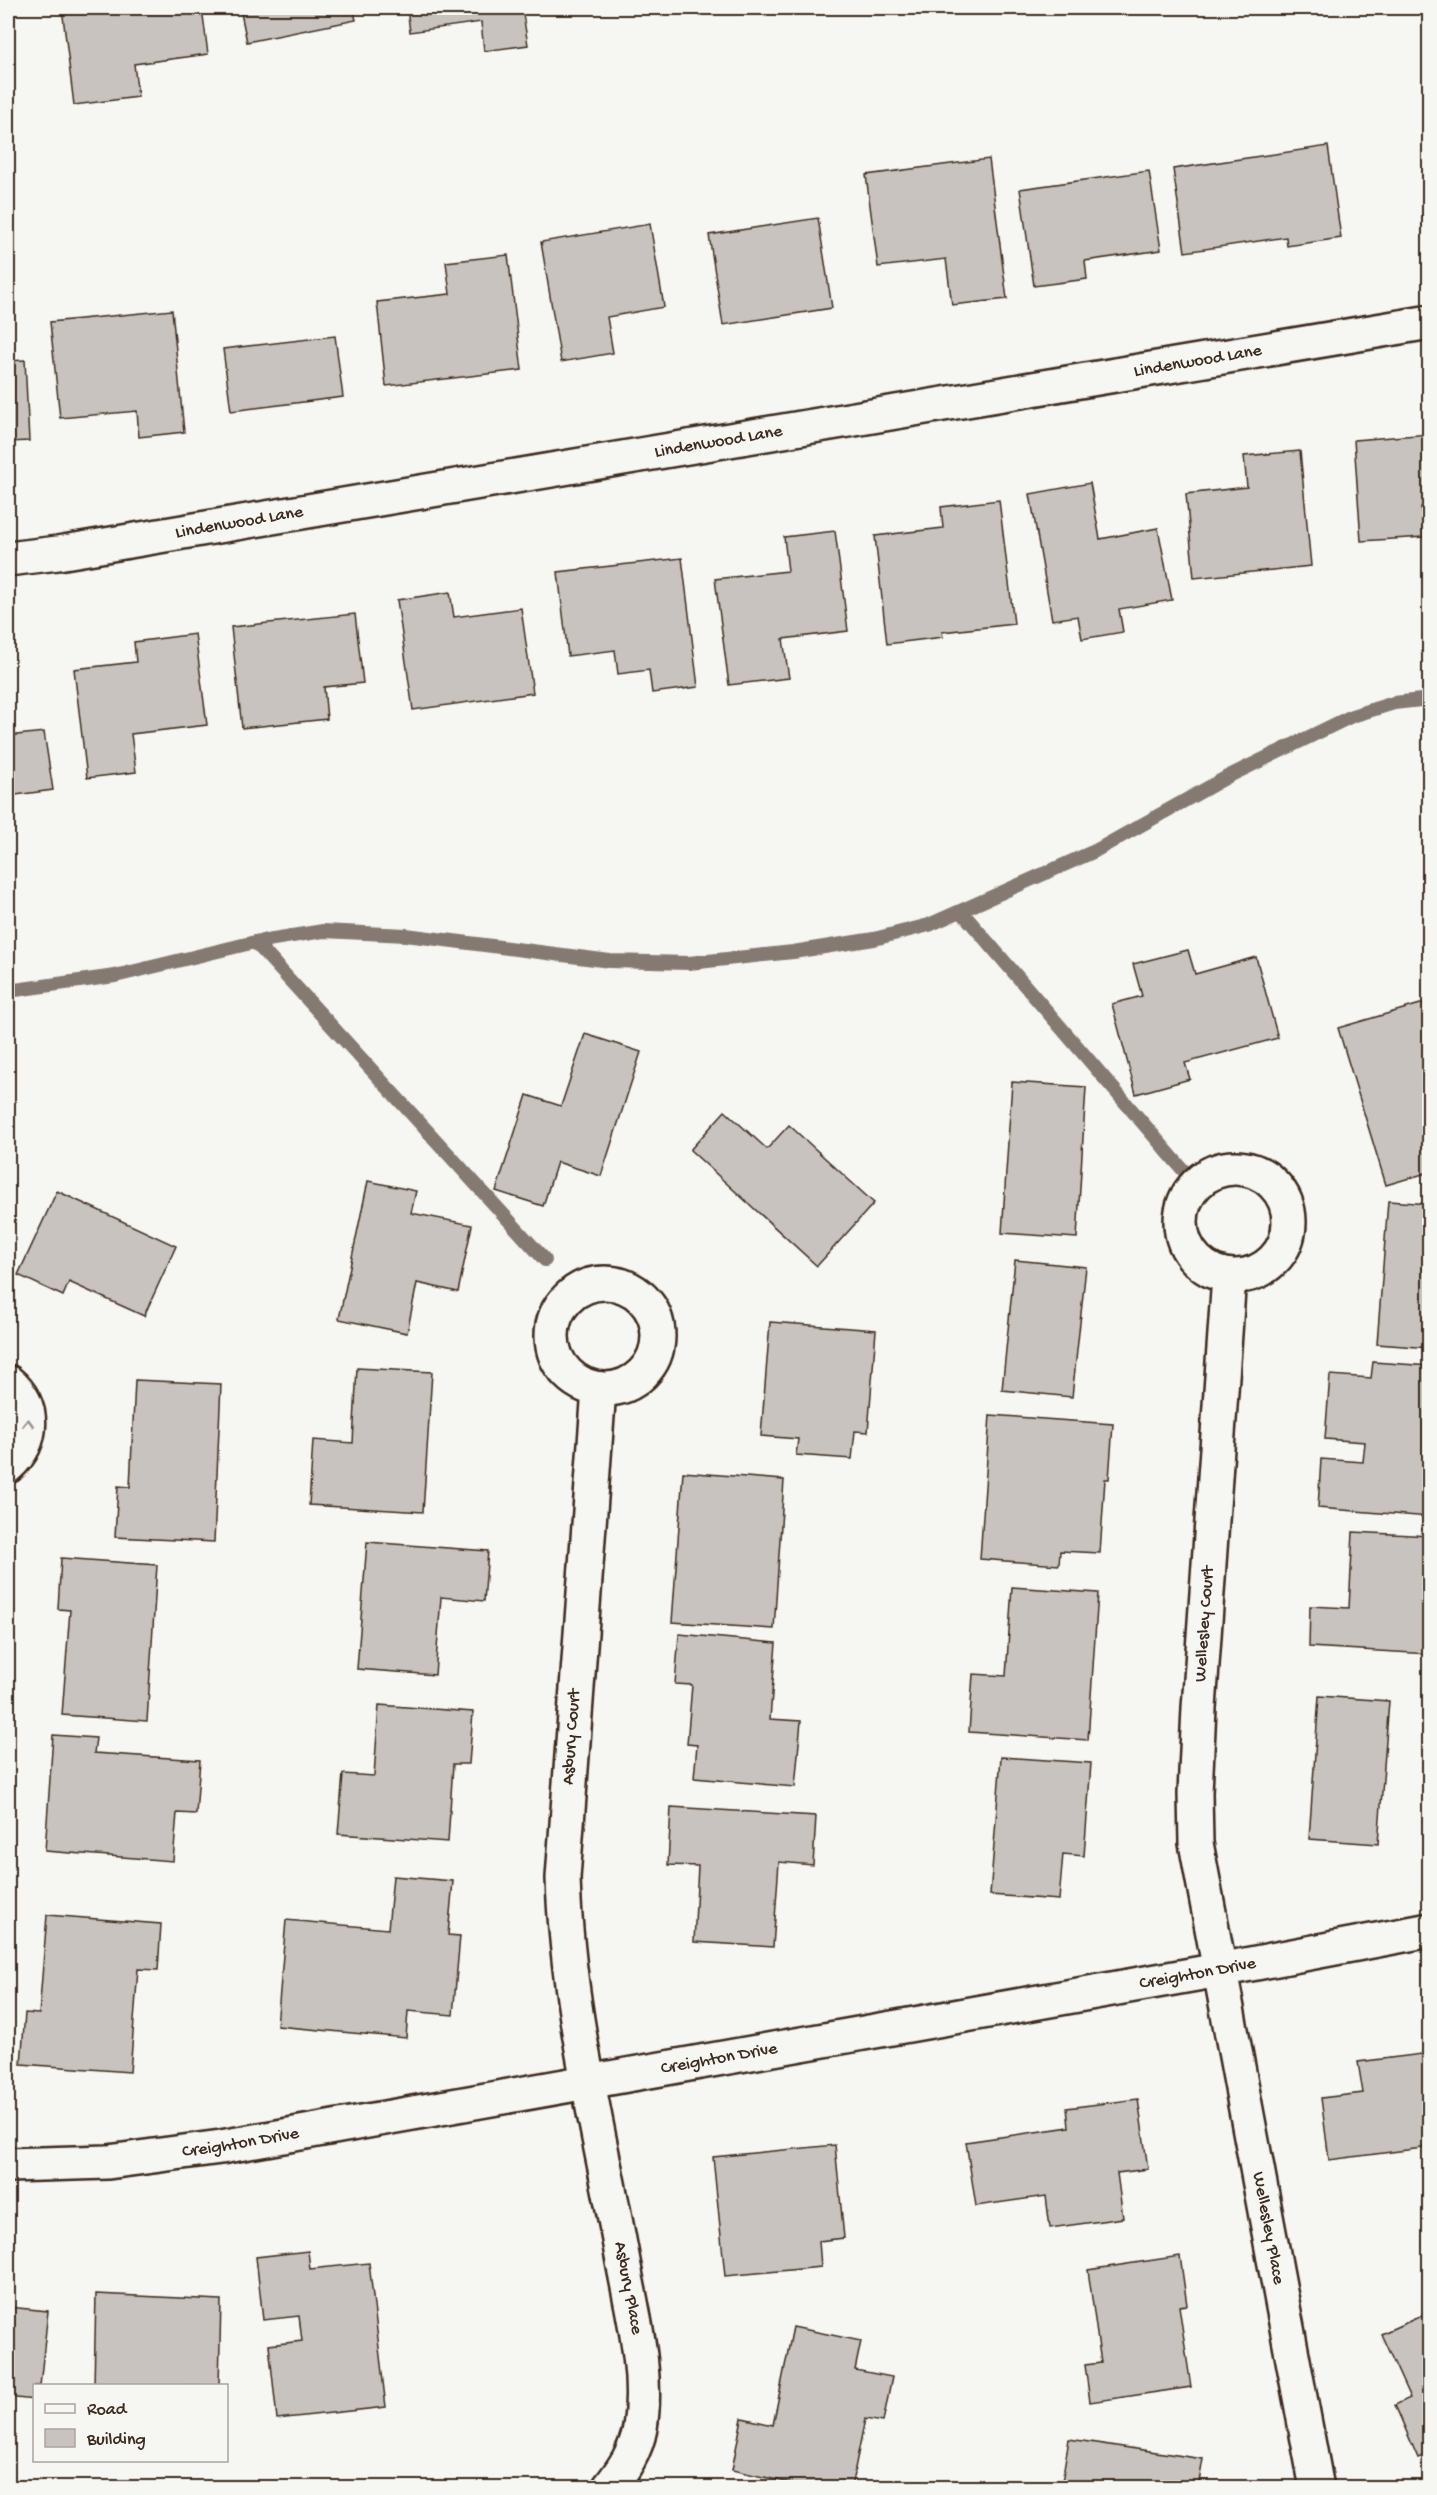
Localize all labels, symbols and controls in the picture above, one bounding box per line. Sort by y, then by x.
street label: Lindenwood Lane [1132,340,1264,382]
street label: Lindenwood Lane [653,421,785,463]
street label: Lindenwood Lane [174,501,305,544]
one-way arrow [22,1419,34,1428]
street label: Wellesley Court [1190,1564,1220,1683]
street label: Asbury Court [558,1687,586,1786]
street label: Creighton Drive [1138,1953,1258,1994]
street label: Creighton Drive [659,2038,780,2079]
street label: Creighton Drive [181,2123,301,2163]
street label: Wellesley Place [1247,2170,1289,2287]
street label: Asbury Place [609,2240,647,2337]
legend [33,2384,228,2462]
text: Road [87,2400,128,2421]
text: Building [86,2430,146,2451]

